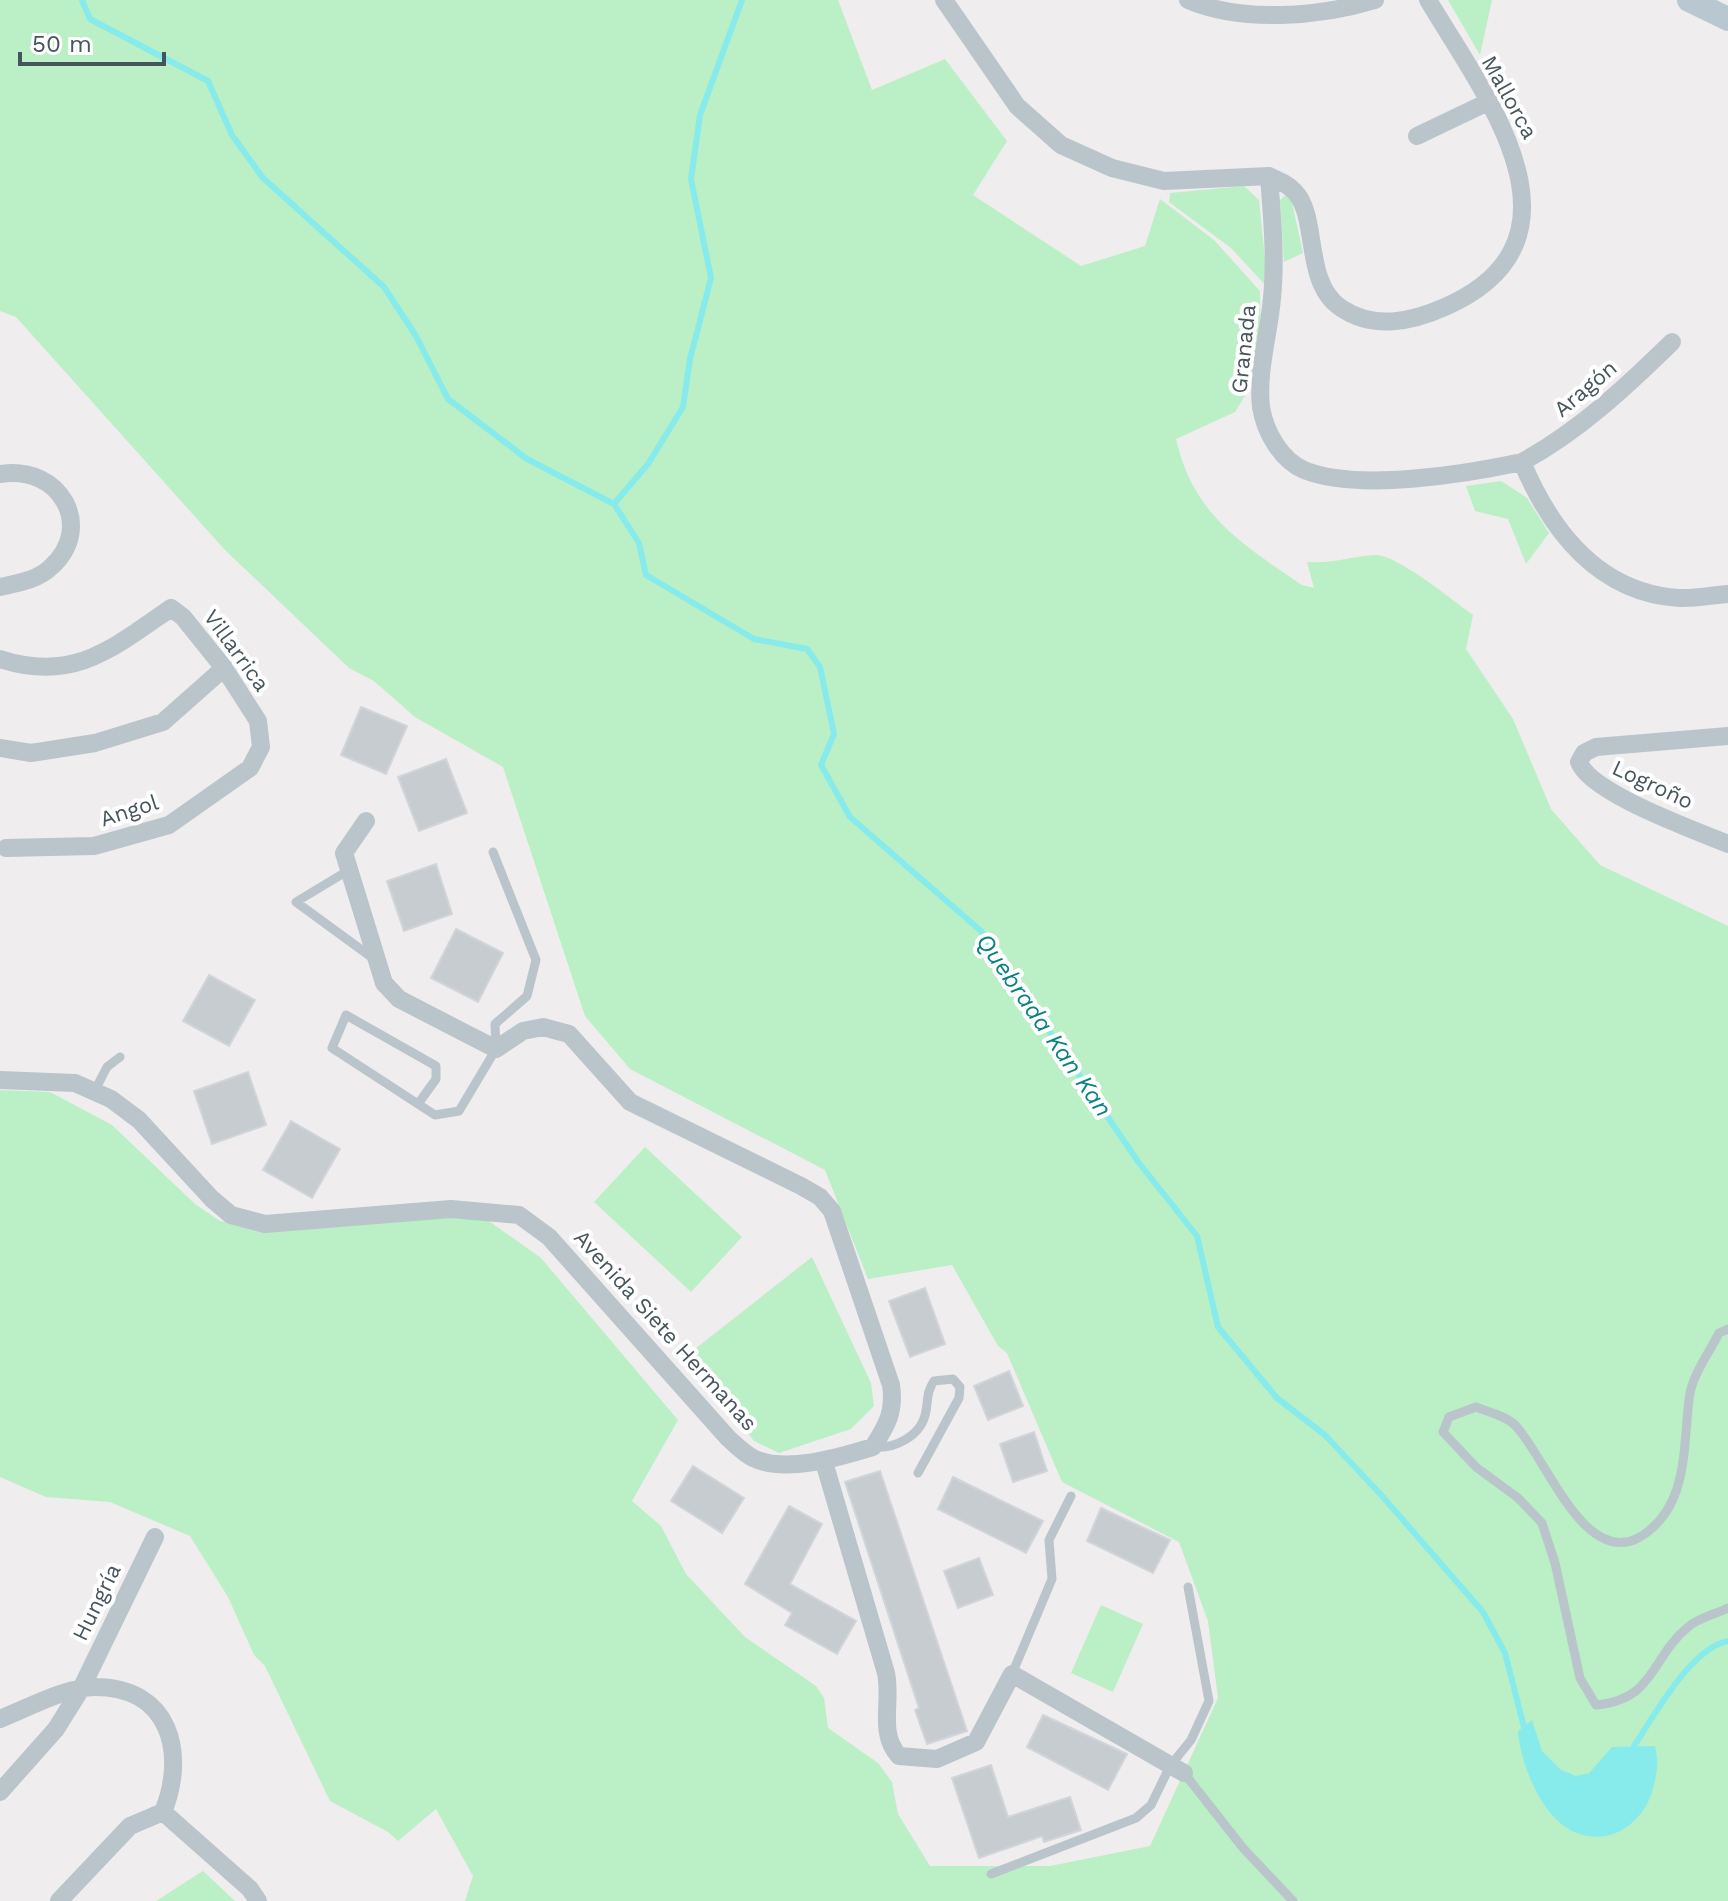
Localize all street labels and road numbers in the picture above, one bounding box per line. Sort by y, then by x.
street label: Mallorca [1477,51,1543,143]
street label: Granada [1226,303,1261,395]
street label: Aragón [1549,355,1622,422]
street label: Villarrica [199,605,275,696]
street label: Logroño [1608,755,1697,814]
street label: Angol [97,789,162,832]
street label: Avenida Siete Hermanas [569,1225,762,1436]
street label: Hungría [67,1560,126,1645]

